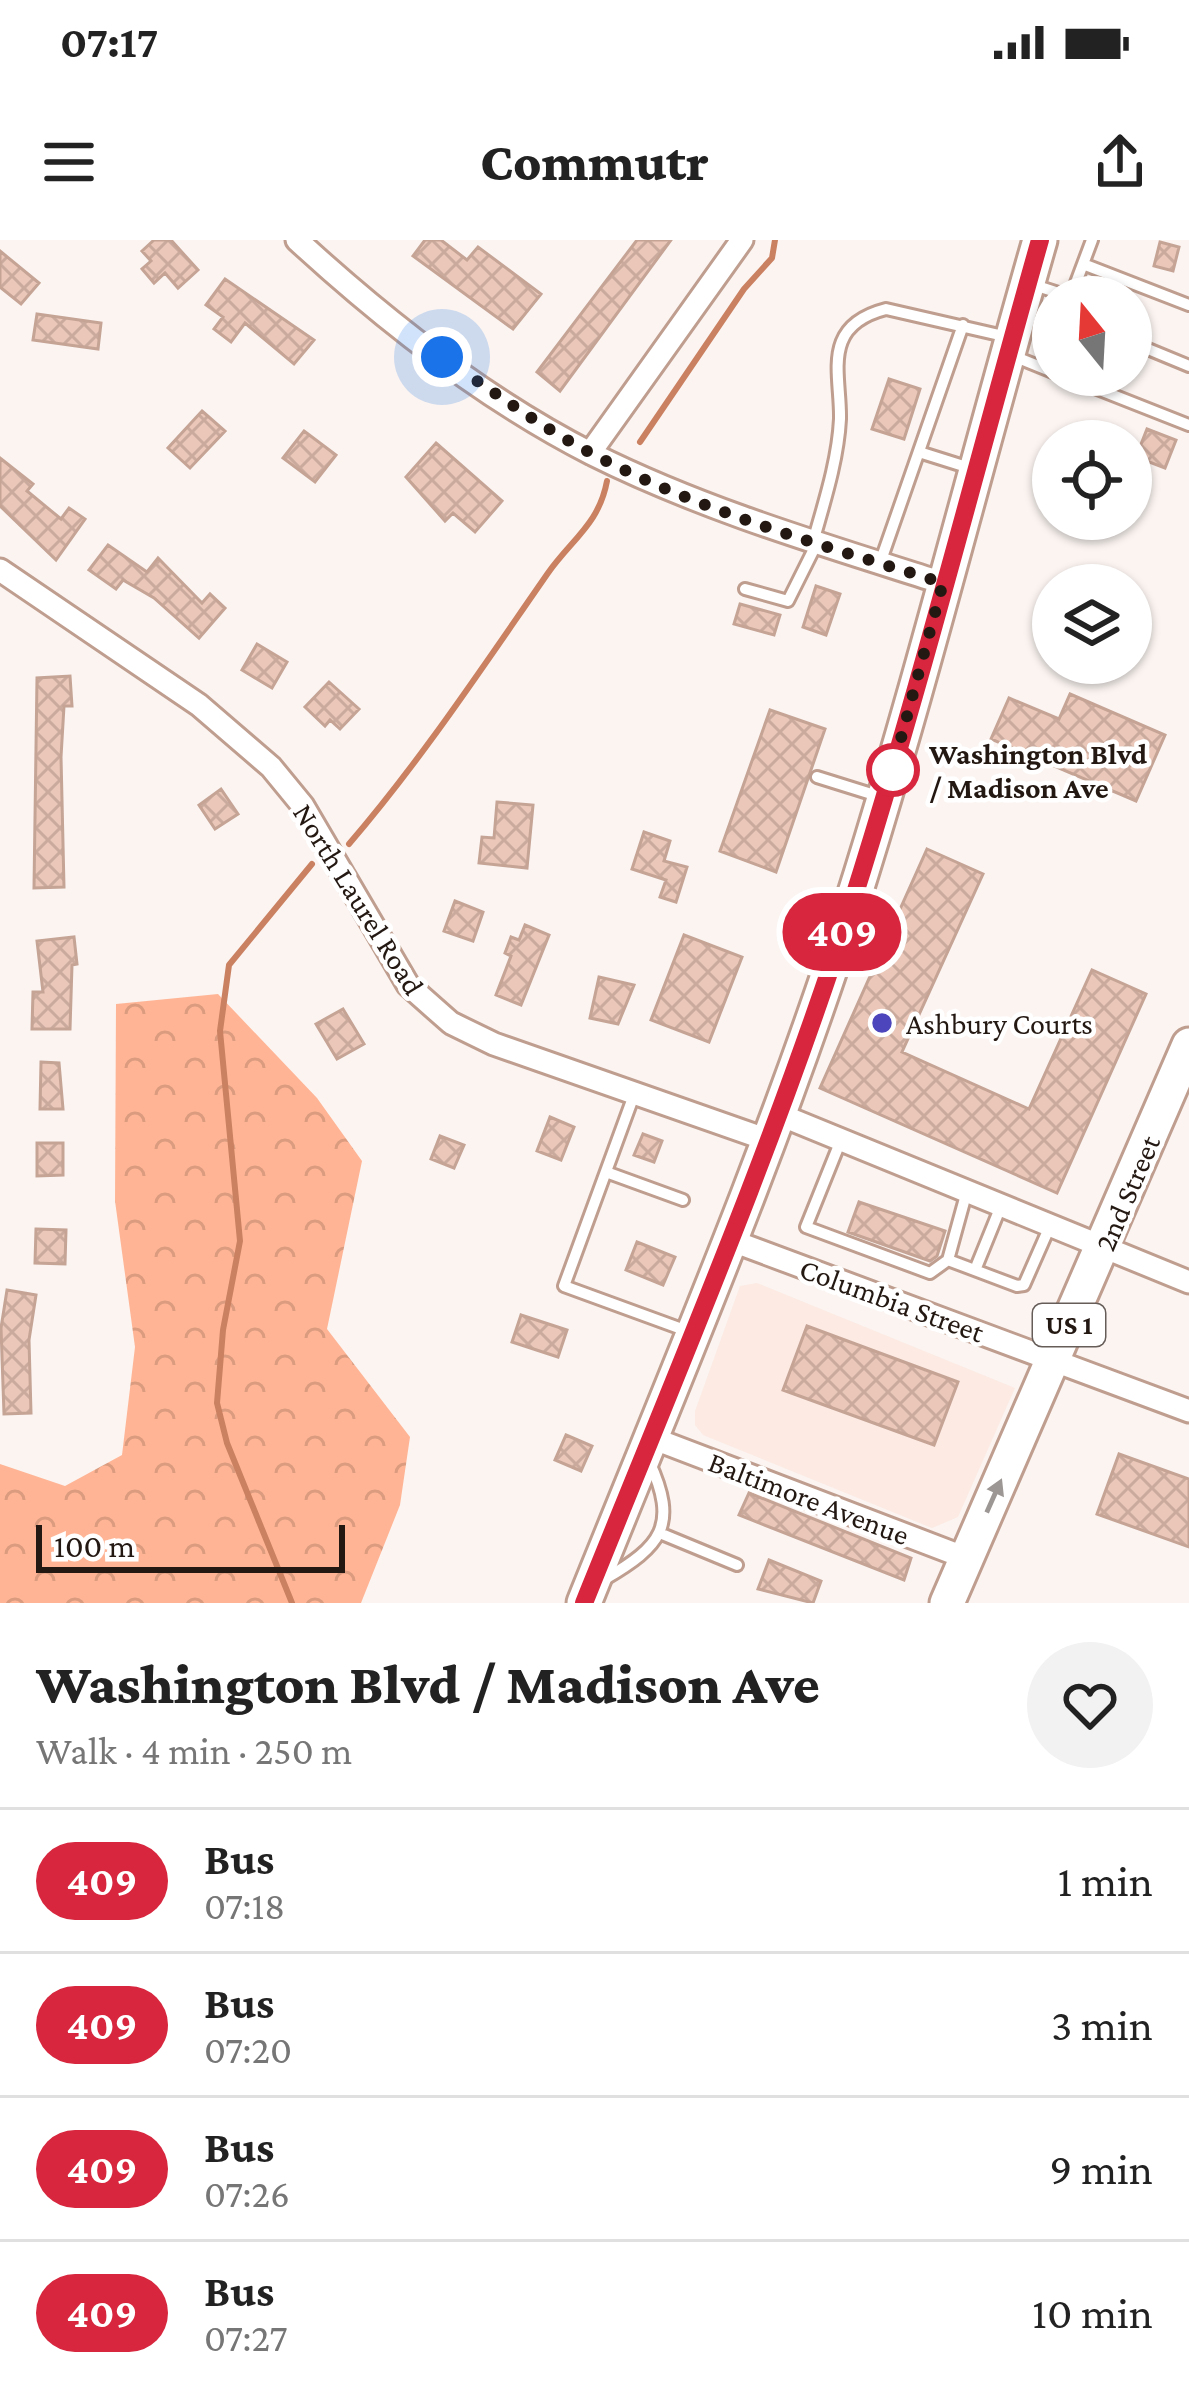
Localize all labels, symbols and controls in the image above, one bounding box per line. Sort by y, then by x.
text: 07:17 [60,17,158,67]
icon: menu [36,129,102,195]
icon: share [1087,129,1153,195]
text: Commutr [480,132,709,192]
north arrow [1032,276,1152,396]
map controls [1032,276,1152,684]
your location [412,327,472,387]
button: locate [1032,420,1152,540]
button: layers [1032,564,1152,684]
place label: Washington Blvd / Madison Ave [928,737,1148,804]
marker: Washington Blvd / Madison Ave [868,745,918,795]
street label: North Laurel Road [287,797,431,1001]
line badge: 409 [773,893,911,971]
text: 409 [806,908,878,955]
place label: Ashbury Courts [906,1007,1093,1041]
marker: Ashbury Courts [869,1010,895,1036]
street label: 2nd Street [1088,1129,1166,1256]
street label: Columbia Street [795,1251,990,1349]
road number: US 1 [1033,1304,1105,1346]
street label: Baltimore Avenue [704,1445,914,1551]
one-way arrow [984,1478,1004,1513]
scale bar [36,1519,345,1572]
text: 100 m [54,1527,135,1564]
button: heart [1027,1642,1153,1768]
text: Washington Blvd / Madison Ave [36,1652,820,1715]
text: Walk · 4 min · 250 m [36,1729,352,1772]
text: Bus [204,1834,274,1884]
text: 1 min [1058,1856,1153,1906]
text: 409 [66,1857,138,1904]
text: 07:18 [204,1884,285,1927]
text: Bus [204,1978,274,2028]
text: 3 min [1051,2000,1153,2050]
text: 409 [66,2001,138,2048]
text: 07:20 [204,2028,292,2071]
text: Bus [204,2122,274,2172]
text: 9 min [1050,2144,1153,2194]
text: 409 [66,2145,138,2192]
text: 07:26 [204,2172,290,2215]
text: Bus [204,2266,274,2316]
text: 10 min [1032,2288,1153,2338]
text: 409 [66,2289,138,2336]
text: 07:27 [204,2316,287,2359]

